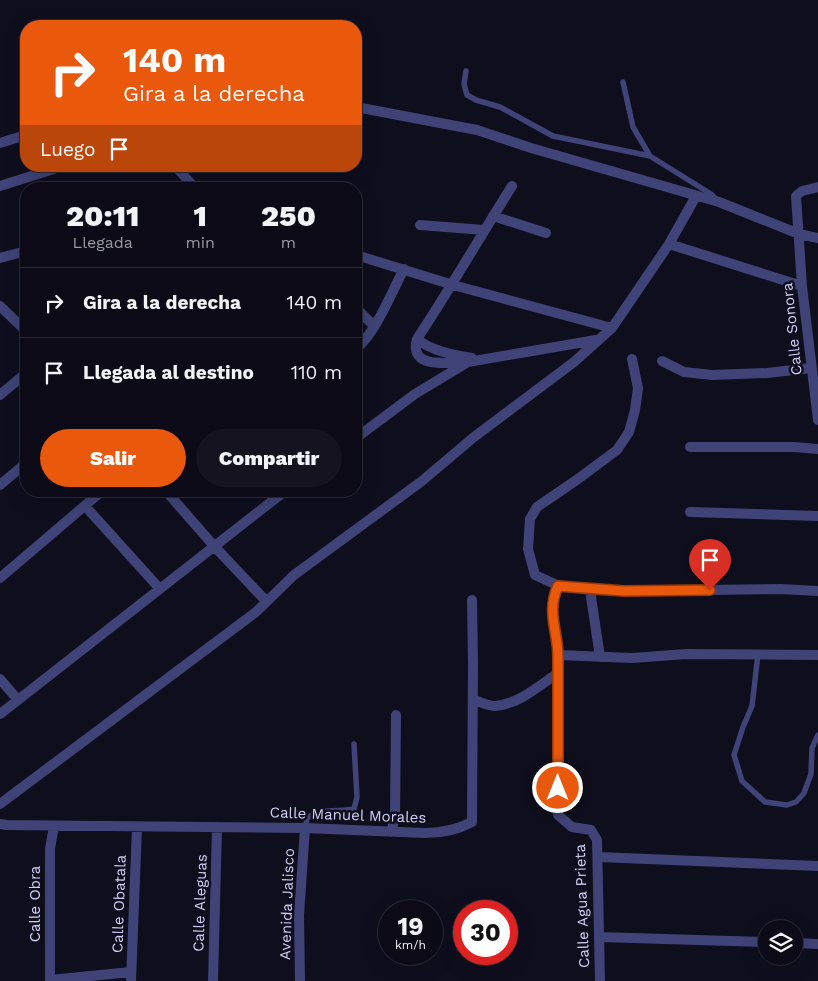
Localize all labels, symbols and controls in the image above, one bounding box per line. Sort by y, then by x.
text: 140 m [123,39,226,81]
icon: right [40,40,105,105]
text: Gira a la derecha [123,81,305,106]
icon: arrive [105,135,133,163]
text: Luego [40,138,95,161]
text: 20:11 [66,198,139,233]
text: 1 [194,198,207,233]
text: 250 [261,198,316,233]
text: Llegada [73,233,133,252]
text: min [185,233,215,252]
text: m [281,233,296,252]
street label: Calle Sonora [778,281,806,376]
icon: right [40,289,68,317]
text: Gira a la derecha [83,291,241,314]
text: 140 m [287,291,342,314]
icon: arrive [40,359,68,387]
text: Llegada al destino [83,361,254,384]
text: 110 m [291,361,342,384]
button: Salir [40,429,186,487]
button: Compartir [196,429,342,487]
pin [689,539,731,590]
icon: arrive [696,546,724,574]
position arrow [531,761,583,813]
street label: Calle Manuel Morales [269,803,427,827]
street label: Calle Agua Prieta [571,843,593,968]
street label: Avenida Jalisco [276,848,298,960]
street label: Calle Obatala [108,854,130,953]
street label: Calle Aleguas [189,854,211,952]
street label: Calle Obra [26,865,44,942]
speed limit sign: 30 [453,900,518,965]
text: 19 [397,912,424,941]
map controls [758,920,803,965]
button: layers [758,920,803,965]
text: km/h [395,938,426,952]

